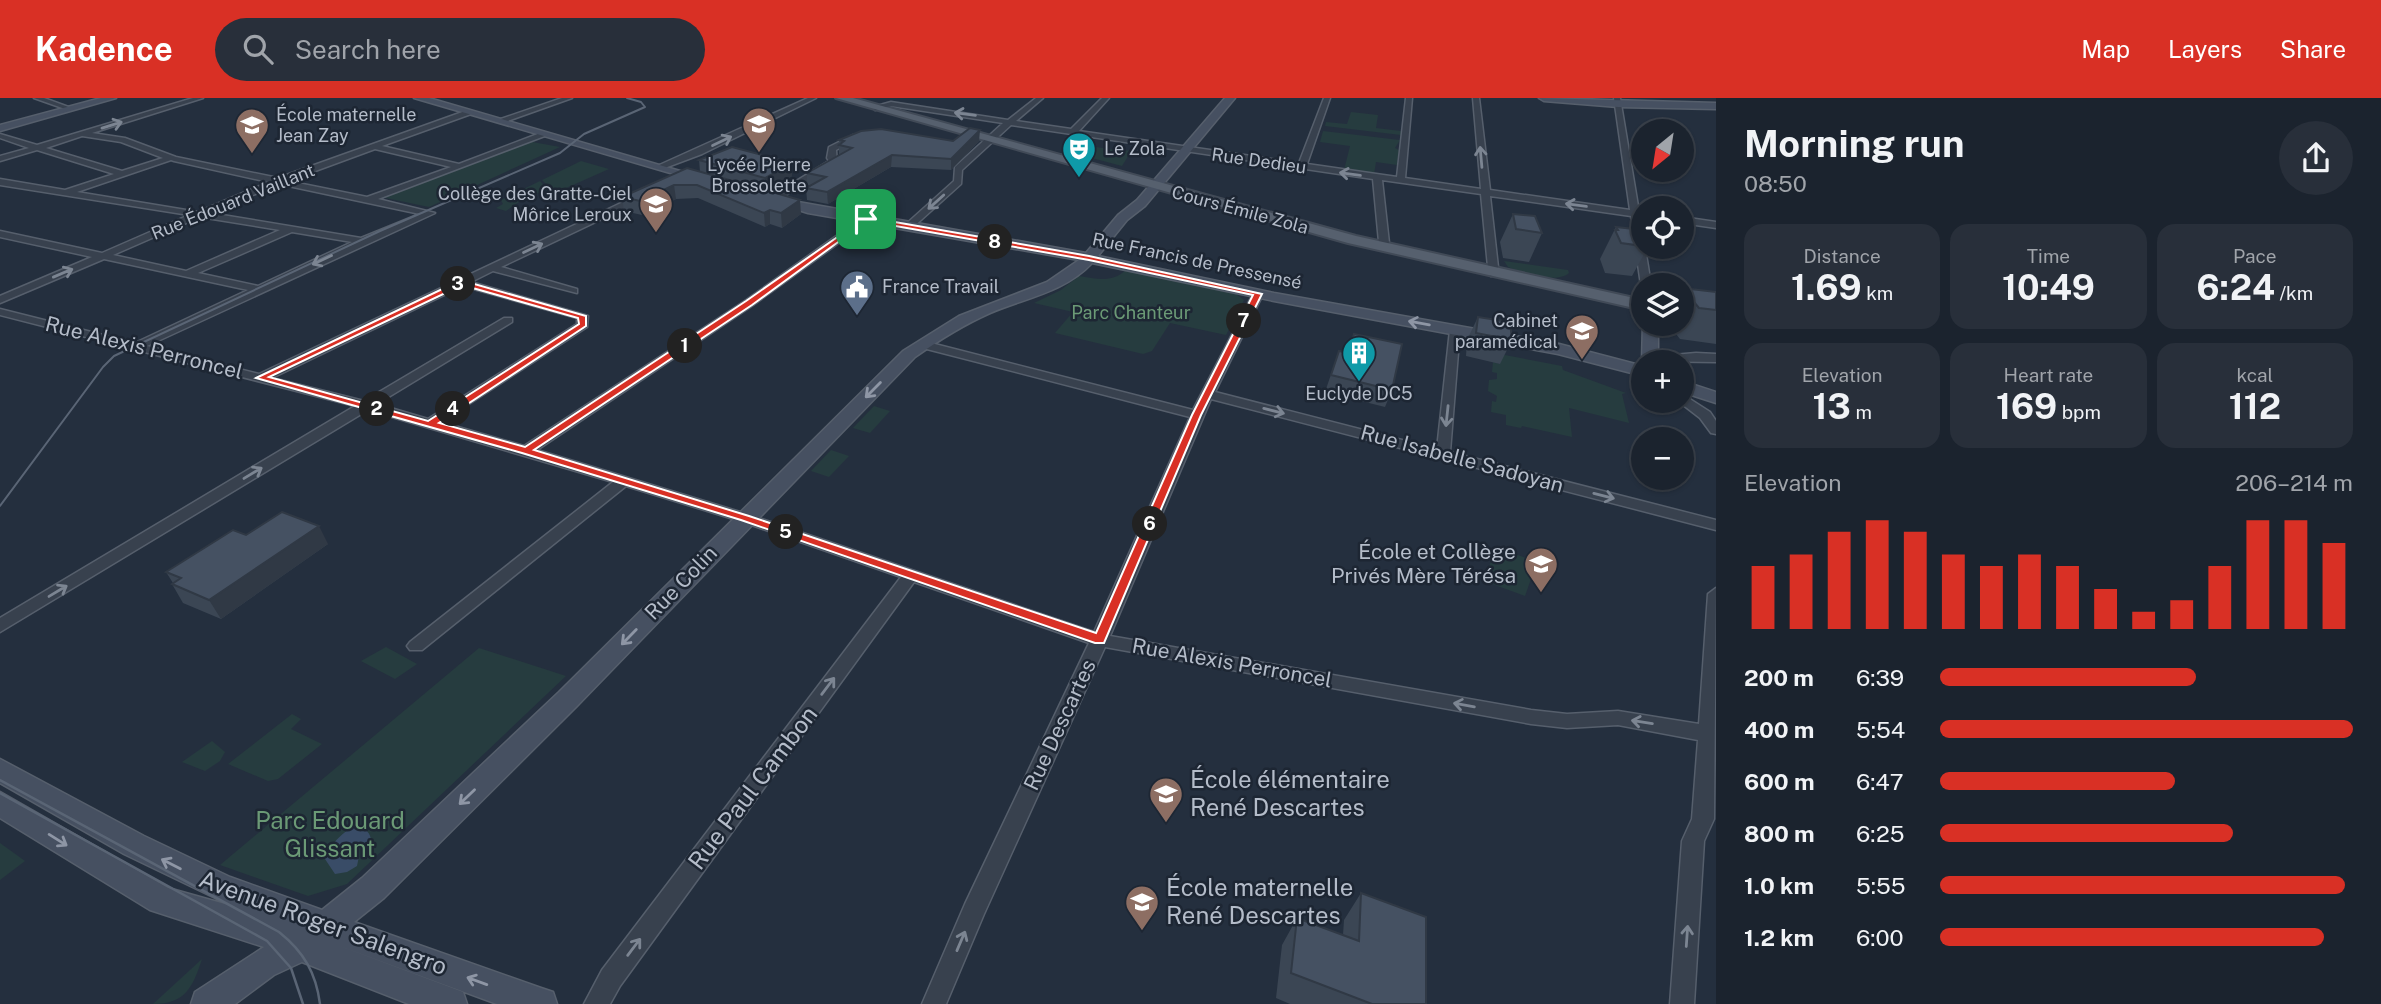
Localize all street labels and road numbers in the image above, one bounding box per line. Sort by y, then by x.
street label: Rue Dedieu [1210,143,1308,178]
street label: Rue Édouard Vaillant [148,158,318,244]
street label: Cours Émile Zola [1169,180,1311,238]
street label: Rue Francis de Pressensé [1090,228,1304,293]
street label: Rue Alexis Perroncel [43,311,245,384]
street label: Rue Isabelle Sadoyan [1358,419,1566,498]
street label: Rue Colin [639,540,722,625]
street label: Rue Alexis Perroncel [1130,633,1334,692]
street label: Rue Descartes [1018,656,1101,794]
street label: Rue Paul Cambon [682,700,823,874]
street label: Avenue Roger Salengro [196,864,451,980]

